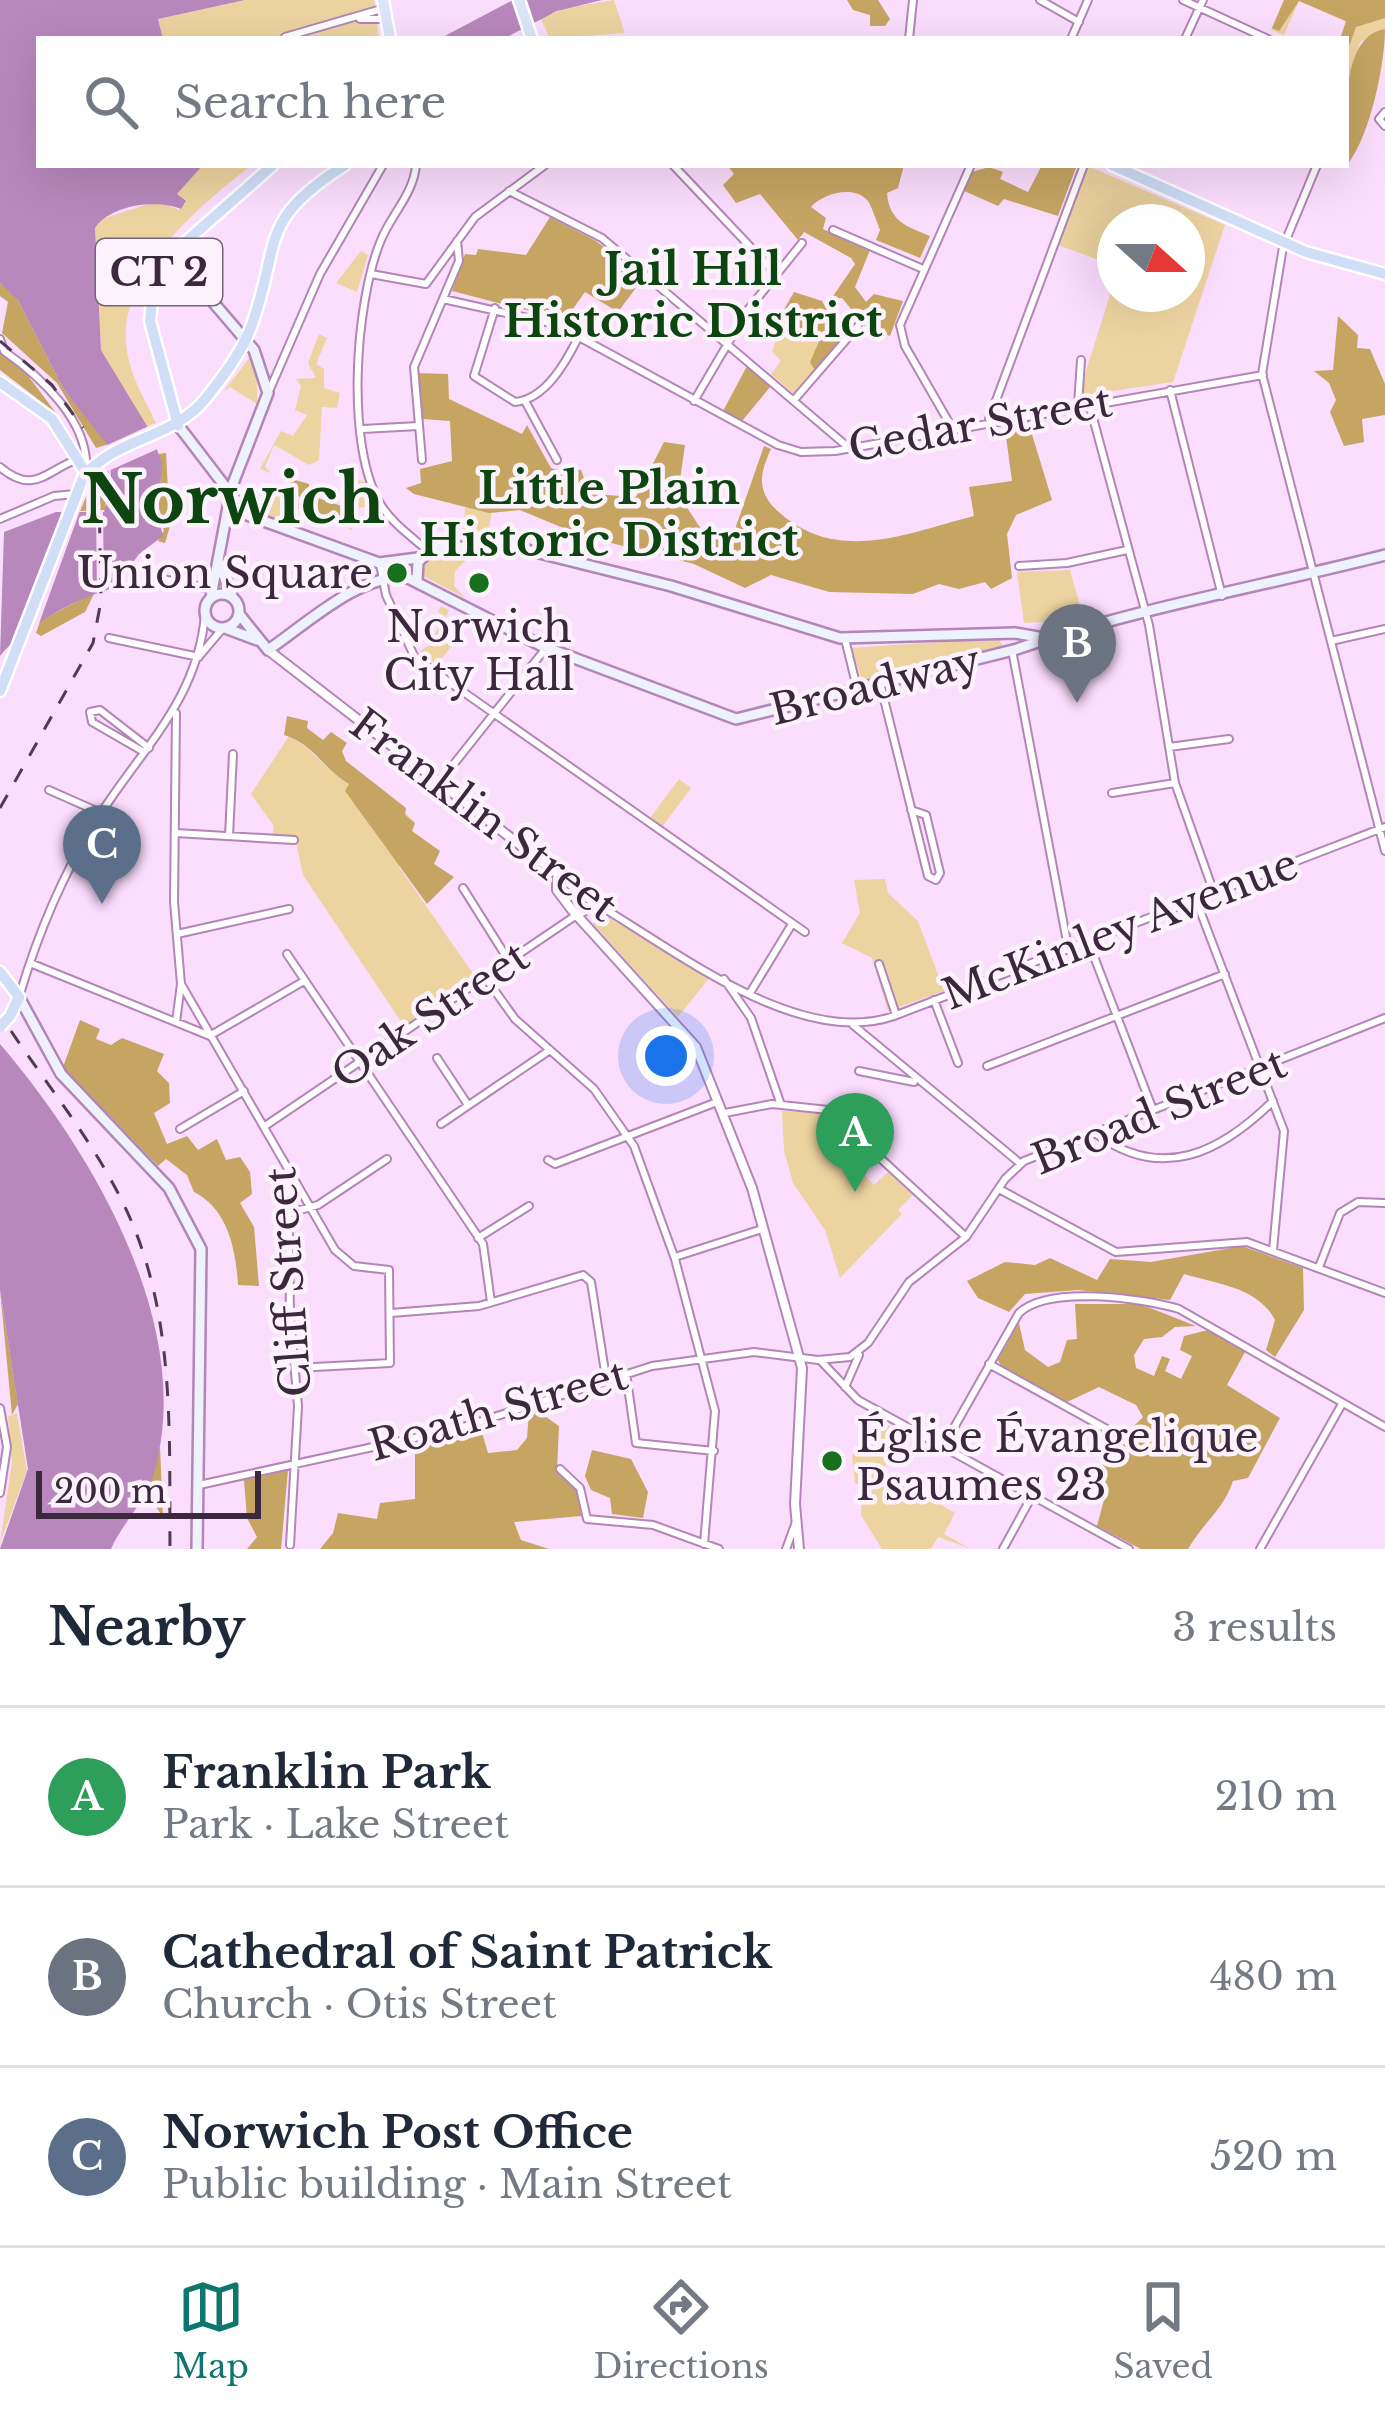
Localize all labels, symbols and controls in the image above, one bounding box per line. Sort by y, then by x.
search box [36,36,1349,168]
icon: search [78,69,144,135]
text: Search here [174,74,446,130]
north arrow [1097,204,1205,312]
road number: CT 2 [96,239,222,305]
district label: Jail Hill Historic District [503,241,883,349]
street label: Cedar Street [844,375,1116,473]
district label: Norwich [81,459,385,541]
district label: Little Plain Historic District [419,460,799,568]
place label: Union Square [77,547,373,599]
marker: Union Square [384,560,410,586]
marker: Norwich City Hall [466,570,492,596]
place label: Norwich City Hall [384,601,574,701]
pin: B [1038,604,1116,703]
street label: Broadway [764,634,986,736]
street label: Franklin Street [340,698,628,932]
pin: C [63,805,141,904]
street label: McKinley Avenue [935,837,1305,1021]
street label: Oak Street [322,930,538,1100]
your location [636,1026,696,1086]
street label: Broad Street [1024,1036,1294,1186]
pin: A [816,1093,894,1192]
street label: Cliff Street [254,1165,322,1399]
street label: Roath Street [363,1348,633,1472]
place label: Église Évangelique Psaumes 23 [856,1411,1259,1511]
marker: Église Évangelique Psaumes 23 [819,1448,845,1474]
scale bar [36,1465,261,1518]
text: 200 m [54,1471,166,1512]
text: Nearby [48,1596,245,1659]
text: 3 results [1172,1603,1337,1652]
text: Franklin Park [162,1744,491,1800]
text: A [71,1772,103,1821]
text: 210 m [1215,1772,1337,1821]
text: Park · Lake Street [162,1800,509,1849]
text: Cathedral of Saint Patrick [162,1924,772,1980]
text: B [71,1952,103,2001]
text: 480 m [1210,1952,1337,2001]
text: Church · Otis Street [162,1980,557,2029]
text: Norwich Post Office [162,2104,633,2160]
text: C [71,2132,103,2181]
text: 520 m [1210,2132,1337,2181]
text: Public building · Main Street [162,2160,732,2209]
tab: Map [172,2274,249,2387]
tab: Directions [593,2274,769,2387]
tab: Saved [1113,2274,1213,2387]

